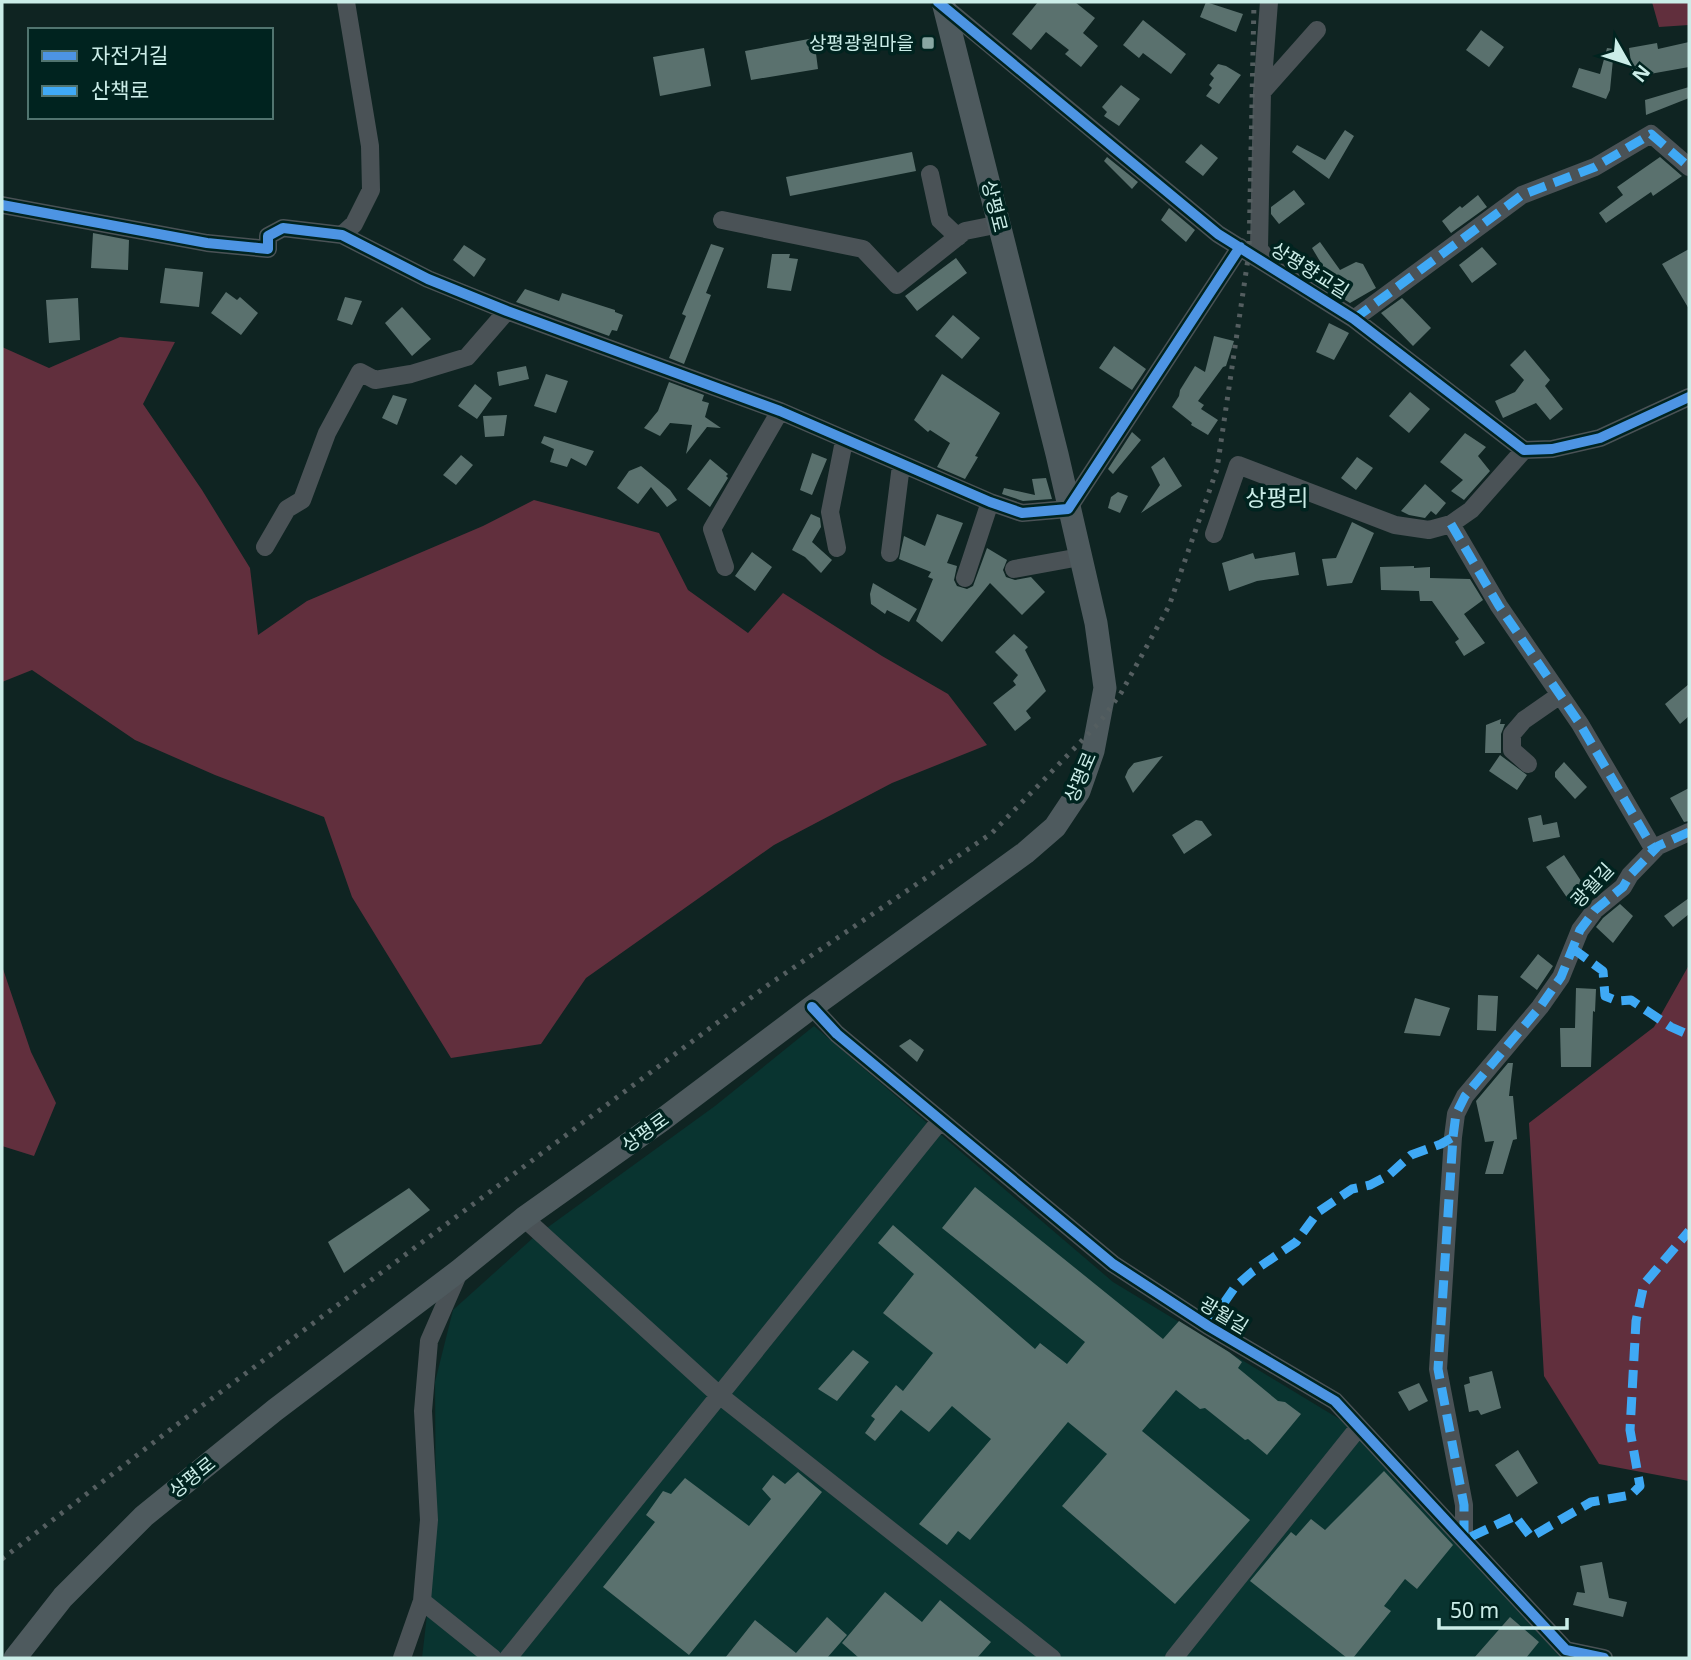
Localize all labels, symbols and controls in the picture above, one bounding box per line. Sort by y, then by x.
legend [28,28,273,119]
north arrow [1593,28,1663,98]
place label: 상평광원마을 [809,30,914,56]
marker: 상평광원마을 [920,35,936,51]
text: 자전거길 [91,41,168,69]
text: N [1626,60,1656,88]
text: 산책로 [91,76,149,104]
street label: 상평로 [976,177,1014,235]
street label: 상평향교길 [1266,236,1354,304]
district label: 상평리 [1245,481,1309,513]
street label: 상평로 [1058,748,1102,806]
street label: 광월길 [1565,857,1619,913]
street label: 상평로 [616,1106,674,1158]
street label: 광월길 [1195,1290,1253,1340]
street label: 상평로 [163,1450,221,1504]
scale bar [1439,1586,1567,1630]
text: 50 m [1450,1596,1499,1624]

